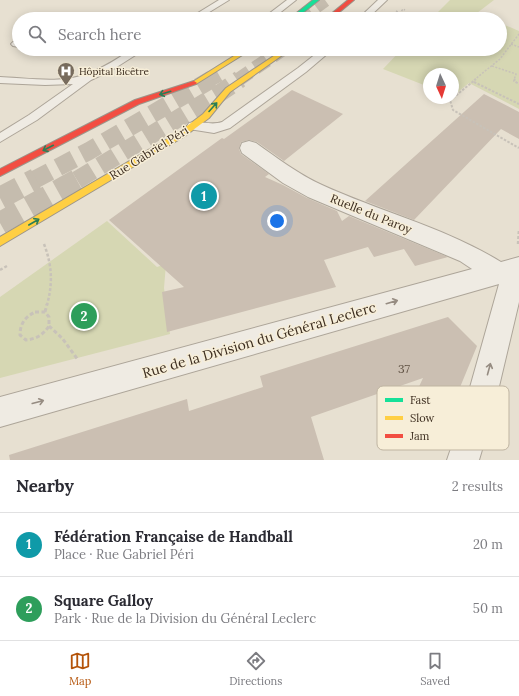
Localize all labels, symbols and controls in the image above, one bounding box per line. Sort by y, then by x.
search box [12,12,507,56]
icon: search [26,23,48,45]
text: Search here [58,25,141,44]
hospital icon: Hôpital Bicêtre [56,61,76,86]
place label: Hôpital Bicêtre [79,65,149,78]
north arrow [423,68,459,104]
one-way arrow [159,90,172,97]
one-way arrow [209,102,218,112]
street label: Rue Gabriel Péri [106,122,191,183]
one-way arrow [42,145,54,152]
pin: 1 [191,181,217,211]
street label: Ruelle du Paroy [328,190,415,237]
your location [267,211,287,231]
one-way arrow [28,217,40,225]
street label: Rue de la Division du Général Leclerc [140,298,378,382]
one-way arrow [385,298,398,305]
pin: 2 [71,301,97,331]
house number: 37 [398,361,410,376]
one-way arrow [486,362,493,375]
legend [377,386,509,450]
text: Fast [410,393,431,407]
one-way arrow [31,398,44,405]
text: Slow [410,411,435,425]
text: Jam [409,429,430,443]
text: Nearby [16,475,74,497]
text: 2 results [452,478,503,495]
text: Fédération Française de Handball [54,527,293,546]
text: 1 [26,536,32,553]
text: 20 m [473,536,503,553]
text: Place · Rue Gabriel Péri [54,546,194,563]
text: Square Galloy [54,591,153,610]
text: 2 [26,600,32,617]
text: 50 m [473,600,503,617]
text: Park · Rue de la Division du Général Leclerc [54,610,316,627]
tab: Map [69,650,91,688]
tab: Directions [229,650,282,688]
tab: Saved [420,650,450,688]

